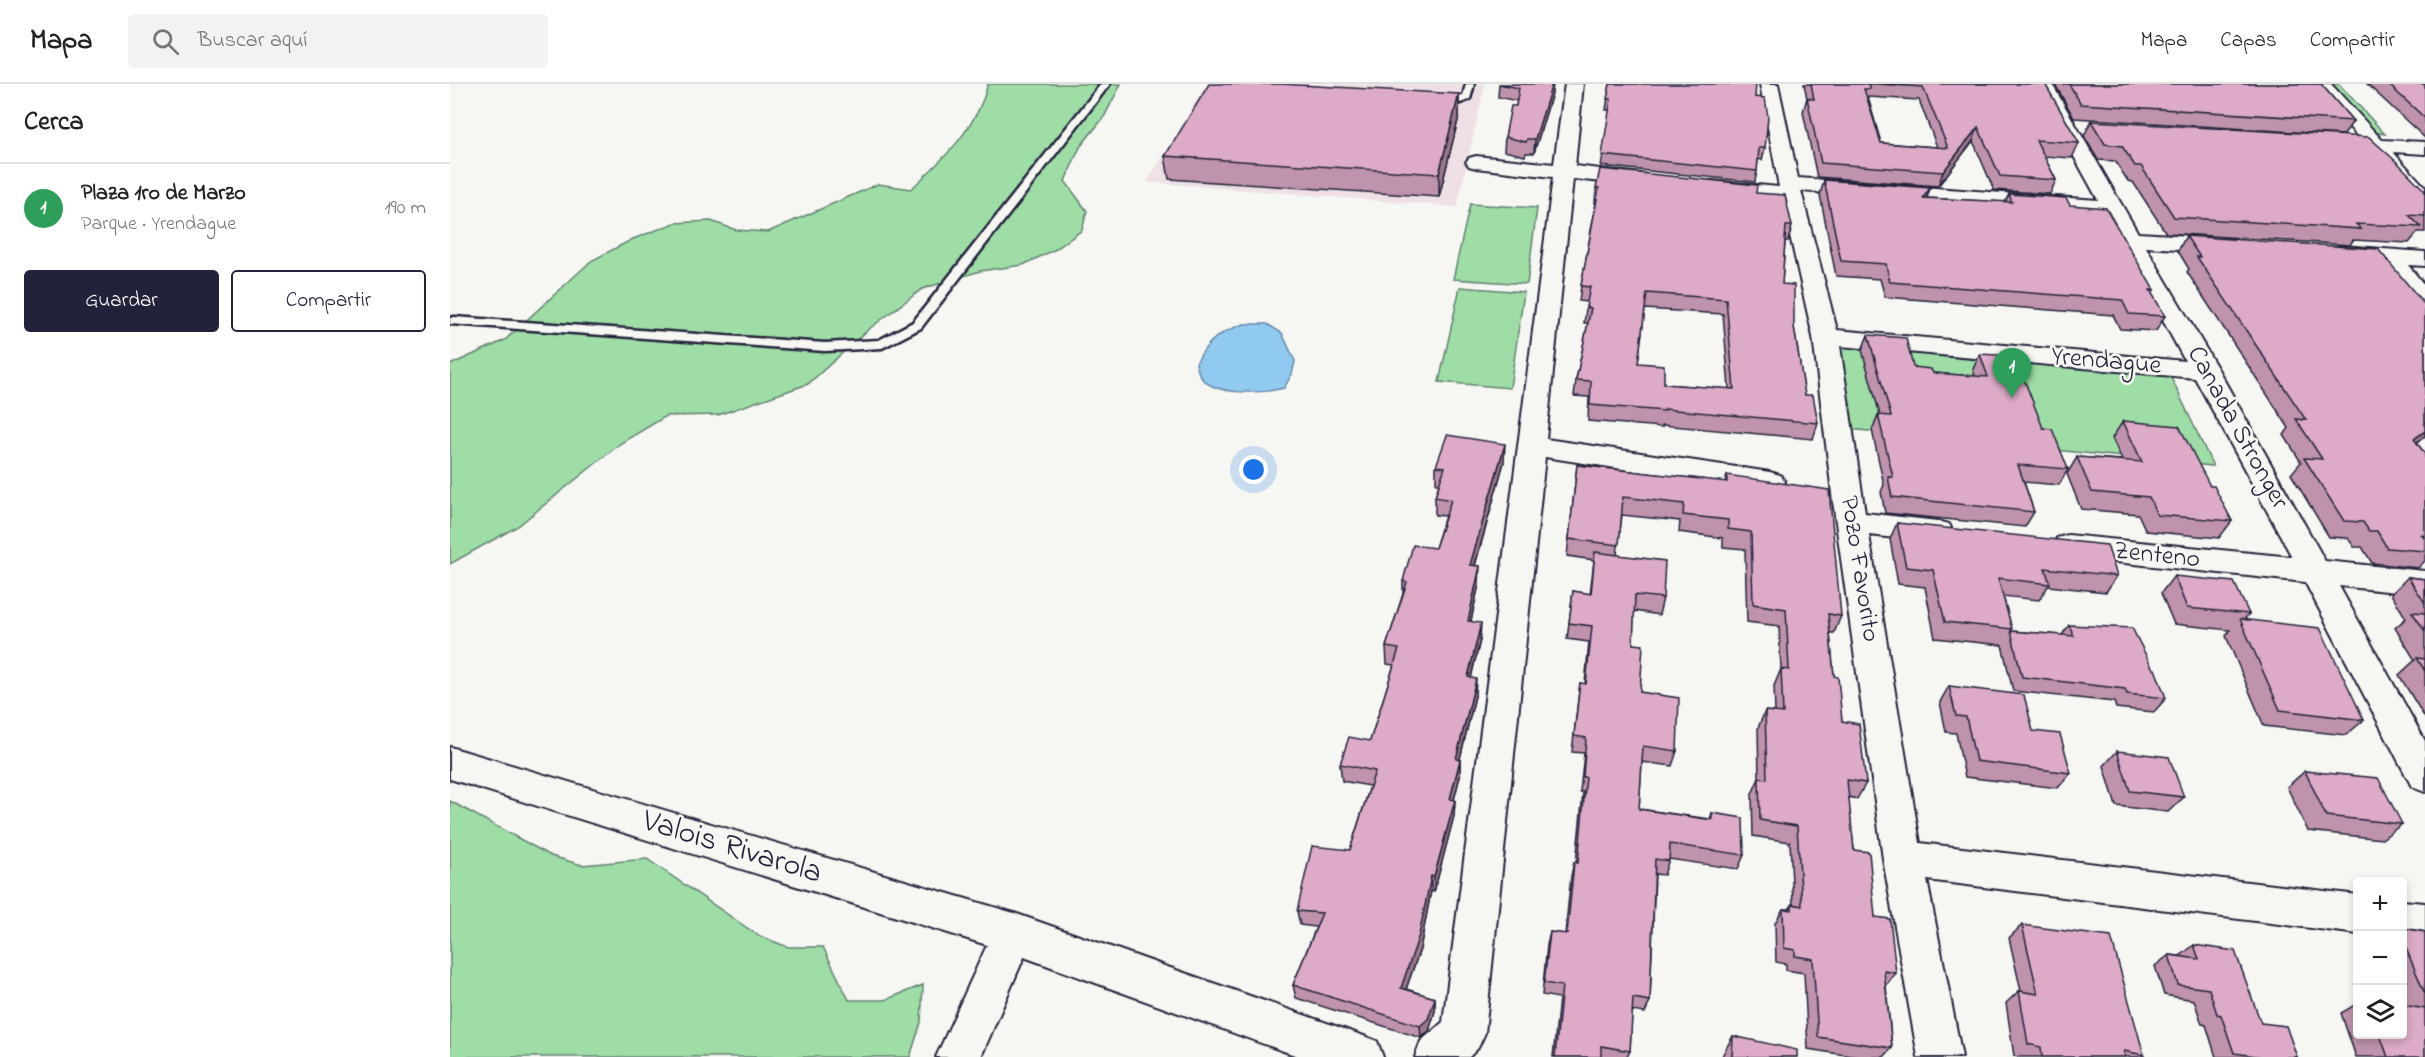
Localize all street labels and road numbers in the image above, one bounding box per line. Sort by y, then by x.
street label: Yrendague [2049,338,2163,386]
street label: Canada Stronger [2176,339,2298,517]
street label: Pozo Favorito [1829,493,1889,645]
street label: Zenteno [2112,533,2202,579]
street label: Valois Rivarola [635,798,828,898]

